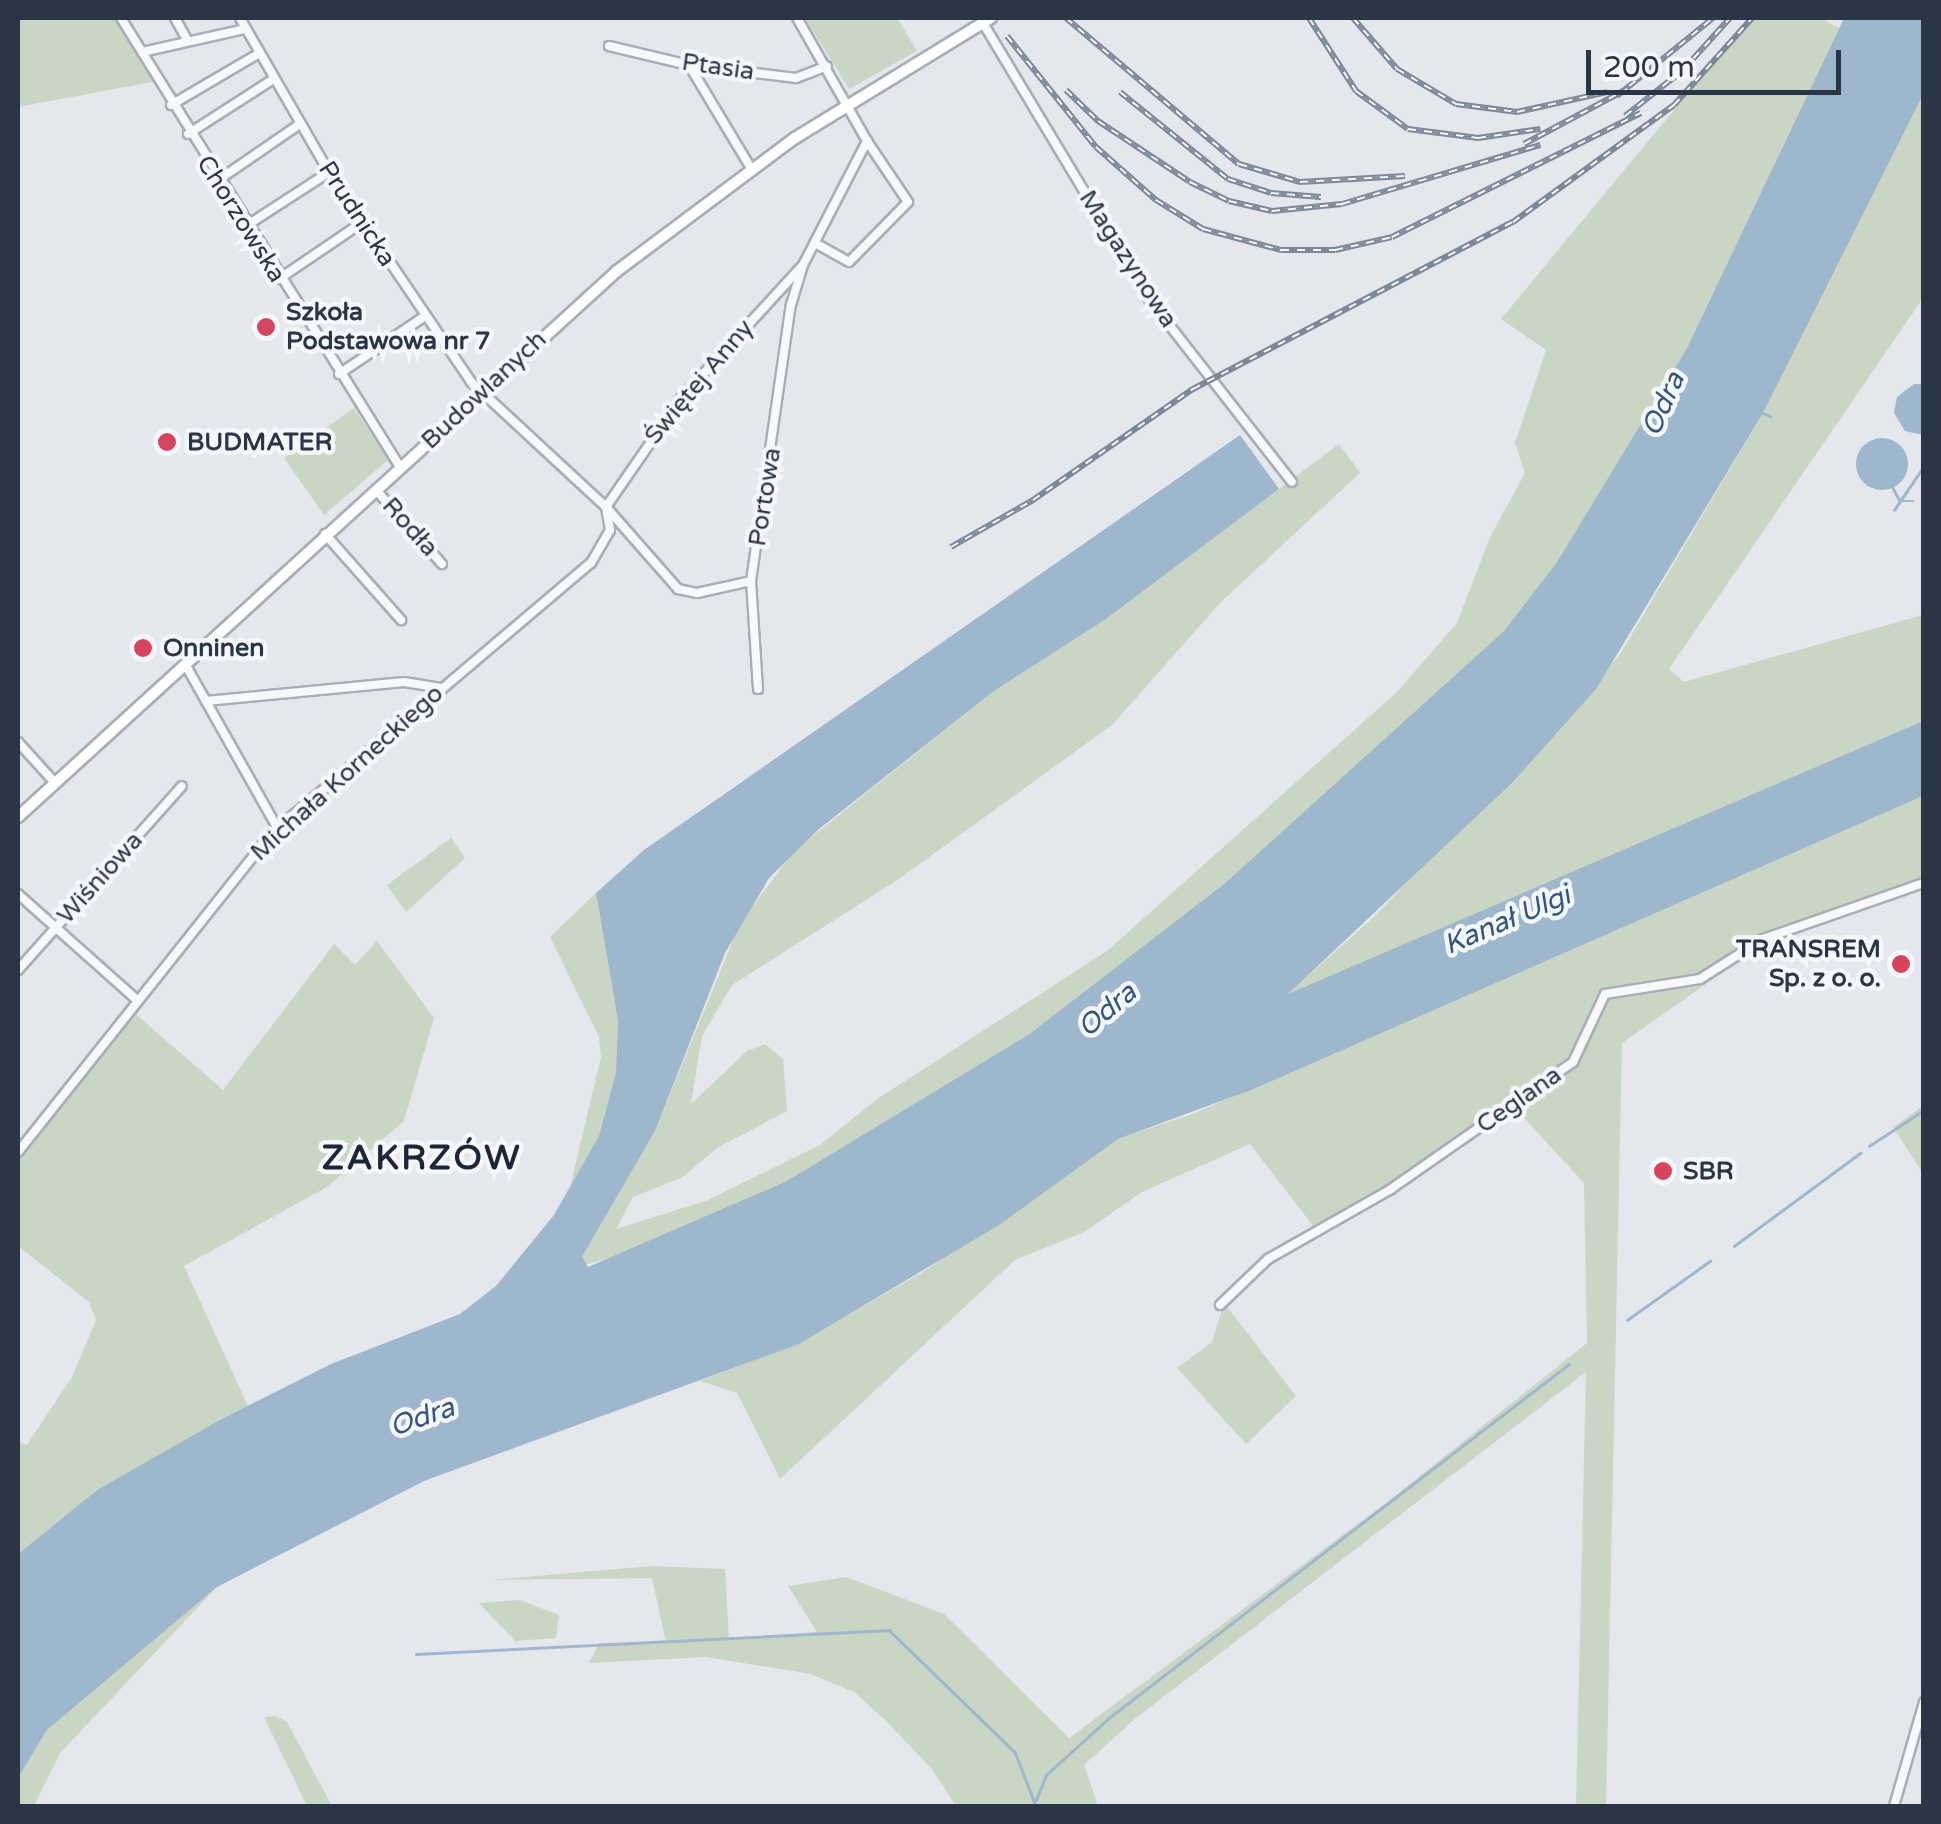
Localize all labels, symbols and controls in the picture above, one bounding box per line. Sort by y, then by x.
scale bar [1591,30,1846,92]
street label: Ptasia [680,47,756,87]
text: 200 m [1603,49,1695,86]
street label: Chorzowska [190,150,292,288]
street label: Prudnicka [312,156,402,272]
street label: Magazynowa [1072,185,1184,333]
place label: Szkoła Podstawowa nr 7 [286,298,491,357]
street label: Świętej Anny [638,314,760,450]
marker: Szkoła Podstawowa nr 7 [255,316,277,338]
street label: Budowlanych [415,324,553,456]
water label: Odra [1634,367,1692,441]
place label: BUDMATER [187,427,332,457]
marker: BUDMATER [156,431,178,453]
street label: Portowa [742,446,788,548]
street label: Rodła [376,491,444,563]
place label: Onninen [163,633,264,663]
marker: Onninen [132,637,154,659]
street label: Michała Korneckiego [244,679,450,867]
street label: Wiśniowa [51,826,149,930]
water label: Kanał Ulgi [1439,878,1575,962]
place label: TRANSREM Sp. z o. o. [1736,935,1881,994]
marker: TRANSREM Sp. z o. o. [1890,953,1912,975]
water label: Odra [1071,976,1143,1044]
street label: Ceglana [1471,1060,1567,1140]
district label: ZAKRZÓW [322,1137,522,1179]
place label: SBR [1683,1156,1734,1186]
marker: SBR [1652,1160,1674,1182]
water label: Odra [385,1390,459,1444]

